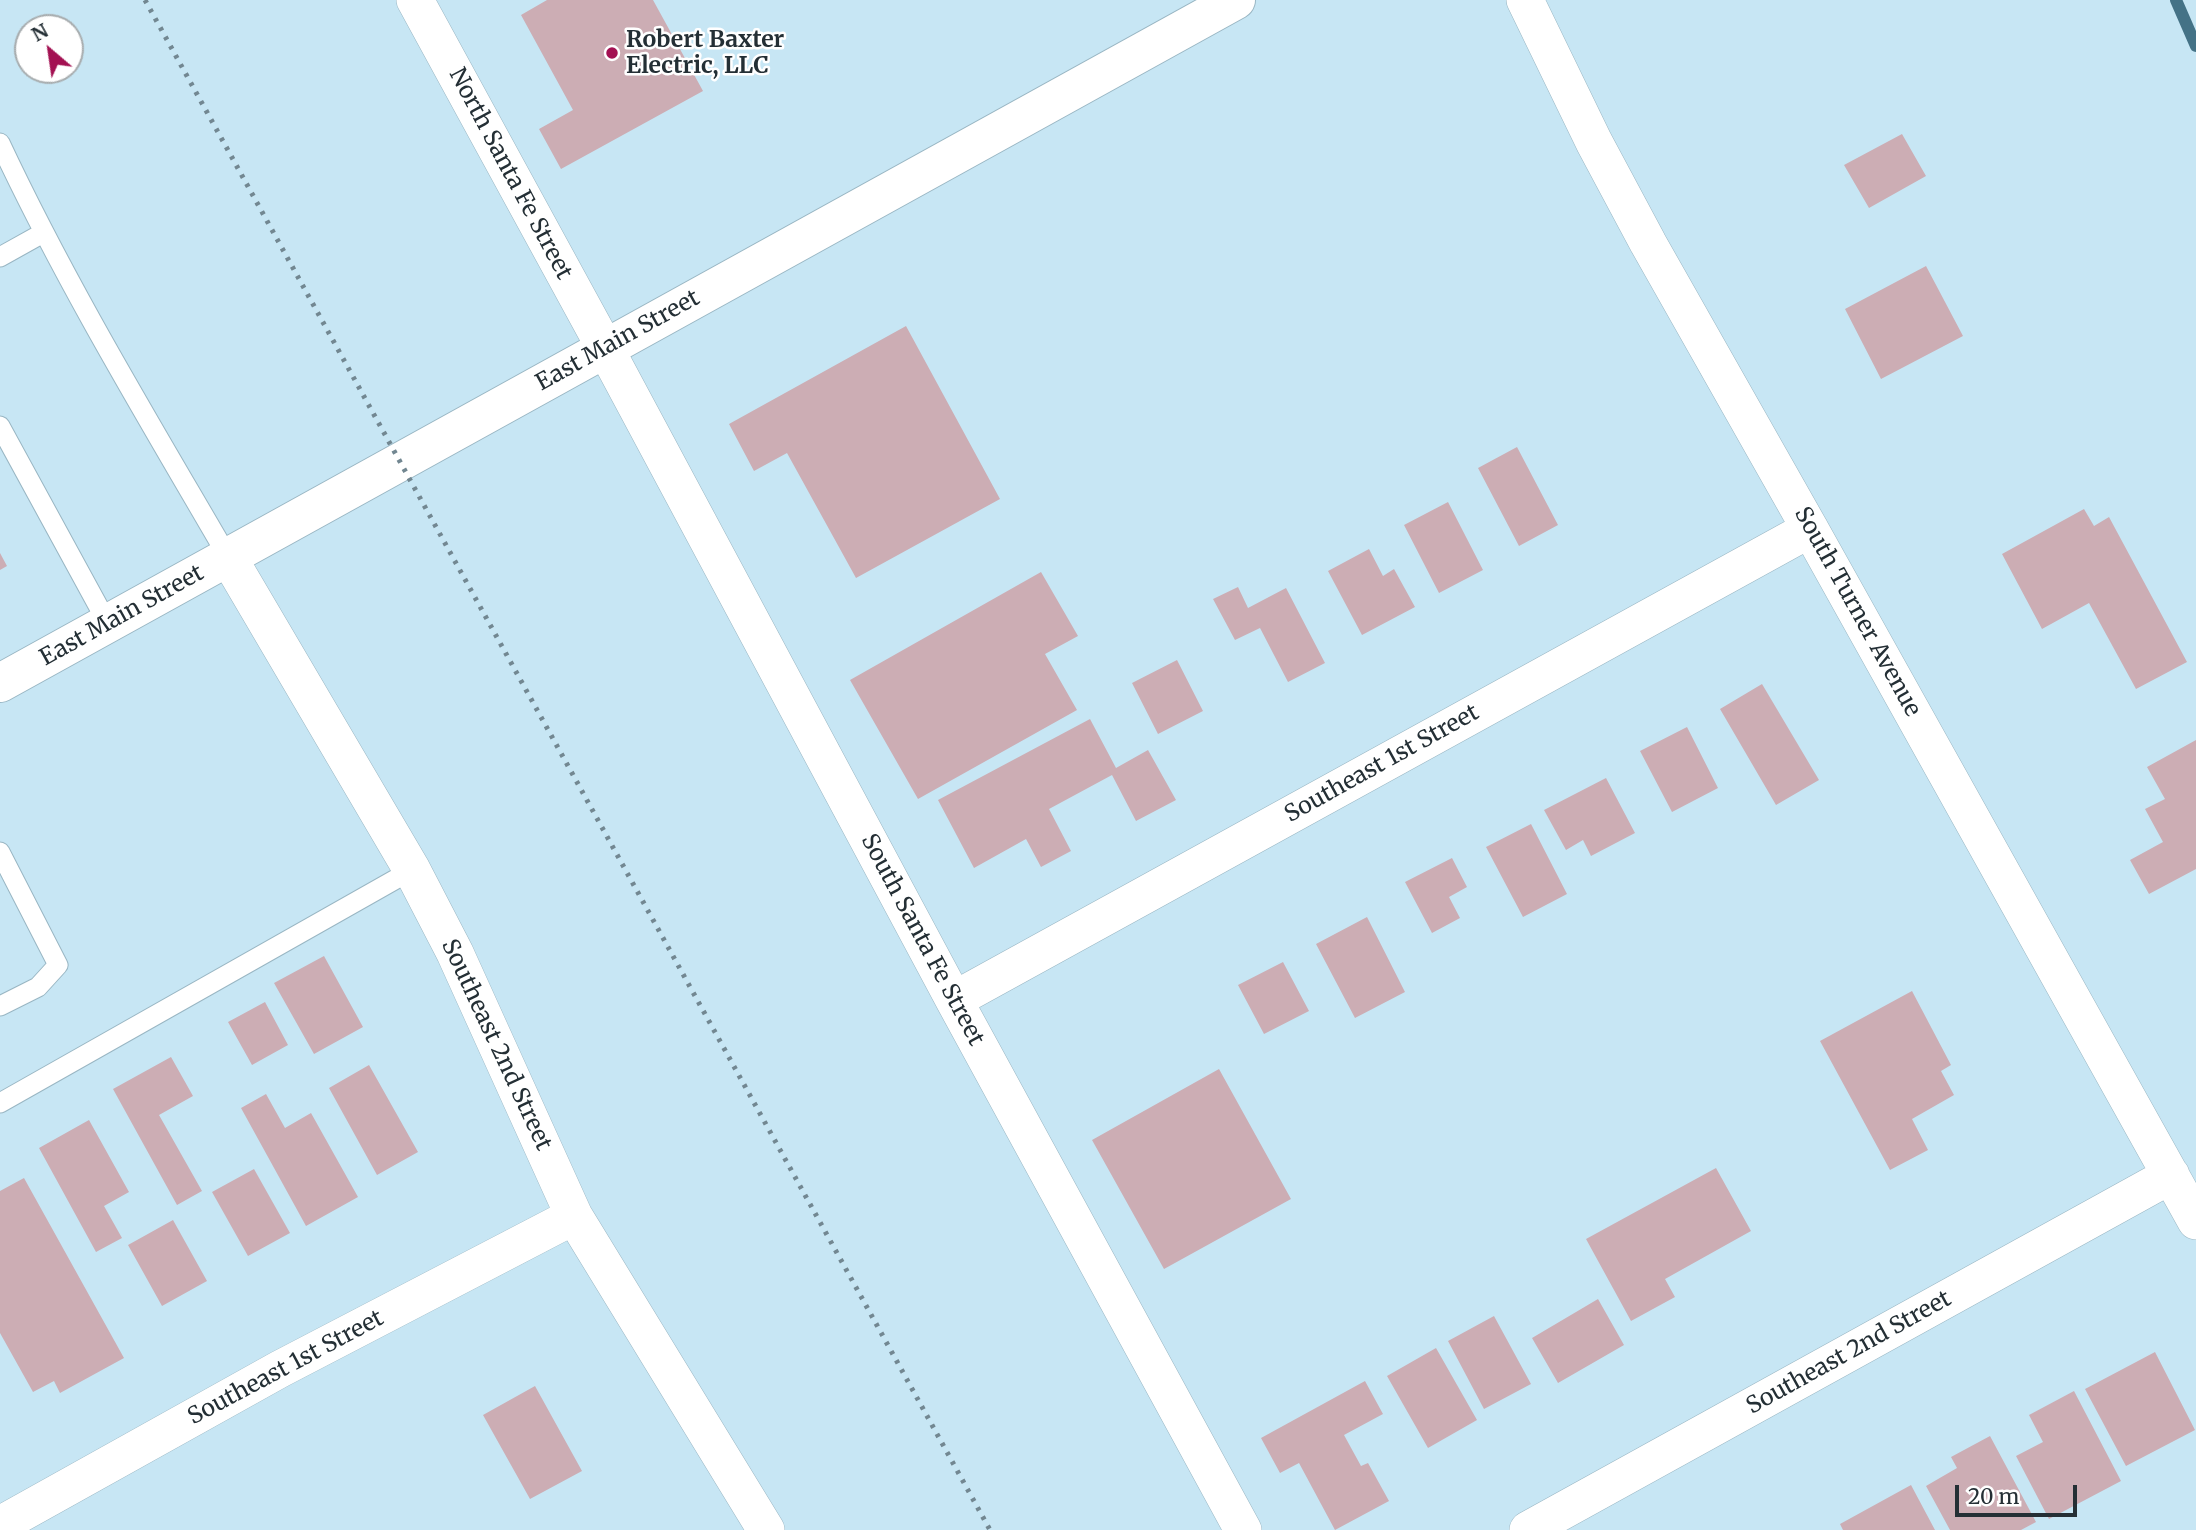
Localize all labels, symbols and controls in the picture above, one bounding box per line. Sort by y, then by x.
north arrow [14,14,84,84]
text: N [27,18,52,47]
place label: Robert Baxter Electric, LLC [626,26,784,80]
marker: Robert Baxter Electric, LLC [604,45,620,61]
street label: North Santa Fe Street [443,64,577,284]
street label: East Main Street [531,285,705,397]
street label: South Turner Avenue [1788,502,1926,722]
street label: East Main Street [35,560,209,672]
street label: Southeast 1st Street [1280,699,1484,829]
street label: South Santa Fe Street [855,830,989,1050]
street label: Southeast 2nd Street [435,935,557,1155]
street label: Southeast 2nd Street [1742,1285,1956,1421]
street label: Southeast 1st Street [184,1305,388,1431]
scale bar [1958,1470,2080,1514]
text: 20 m [1968,1483,2019,1510]

